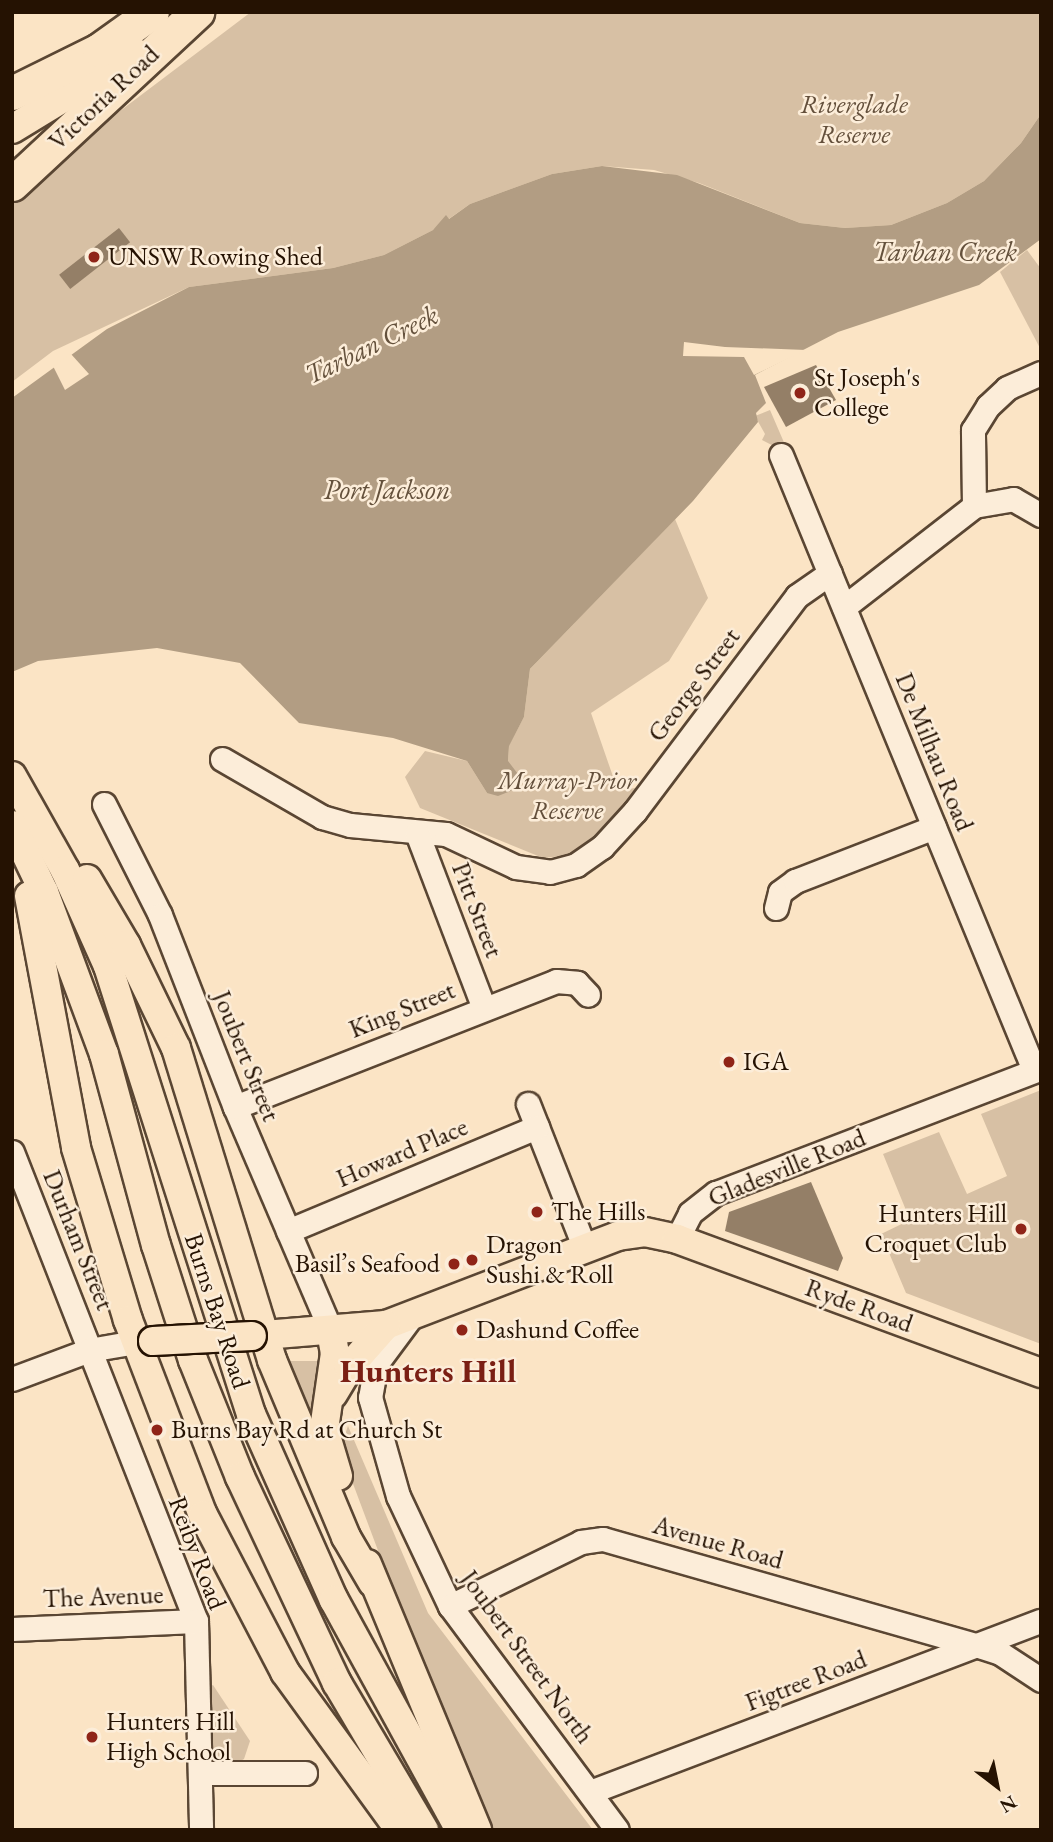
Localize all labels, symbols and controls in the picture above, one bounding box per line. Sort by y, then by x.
street label: Victoria Road [42,39,166,157]
park label: Riverglade Reserve [800,89,908,150]
water label: Tarban Creek [873,234,1017,268]
place label: UNSW Rowing Shed [108,241,323,273]
marker: UNSW Rowing Shed [86,249,102,265]
water label: Tarban Creek [299,297,443,391]
place label: St Joseph's College [814,362,920,424]
marker: St Joseph's College [792,385,808,401]
water label: Port Jackson [324,472,450,506]
street label: George Street [641,622,747,748]
street label: De Milhau Road [888,668,980,836]
park label: Murray-Prior Reserve [498,765,636,826]
street label: Pitt Street [445,858,509,962]
street label: King Street [344,975,460,1045]
street label: Joubert Street [206,986,286,1126]
place label: IGA [743,1046,789,1078]
marker: IGA [721,1054,737,1070]
street label: Howard Place [332,1111,472,1195]
street label: Gladesville Road [704,1122,870,1214]
street label: Durham Street [36,1165,120,1315]
place label: The Hills [551,1196,645,1228]
place label: Hunters Hill Croquet Club [864,1198,1007,1260]
marker: The Hills [529,1204,545,1220]
marker: Hunters Hill Croquet Club [1013,1221,1029,1237]
street label: Burns Bay Road [177,1229,257,1393]
place label: Dragon Sushi & Roll [486,1229,614,1290]
place label: Basil’s Seafood [295,1248,440,1280]
marker: Dragon Sushi & Roll [464,1252,480,1268]
marker: Basil’s Seafood [446,1256,462,1272]
street label: Ryde Road [801,1272,917,1340]
place label: Dashund Coffee [476,1314,639,1346]
marker: Dashund Coffee [454,1322,470,1338]
district label: Hunters Hill [340,1351,516,1391]
place label: Burns Bay Rd at Church St [171,1414,442,1446]
marker: Burns Bay Rd at Church St [149,1422,165,1438]
street label: Reiby Road [161,1492,233,1614]
street label: Avenue Road [649,1510,787,1576]
street label: Joubert Street North [454,1564,600,1750]
street label: The Avenue [42,1579,164,1615]
street label: Figtree Road [741,1644,871,1718]
place label: Hunters Hill High School [106,1706,235,1768]
marker: Hunters Hill High School [84,1729,100,1745]
north arrow [962,1751,1032,1821]
text: N [995,1790,1022,1819]

